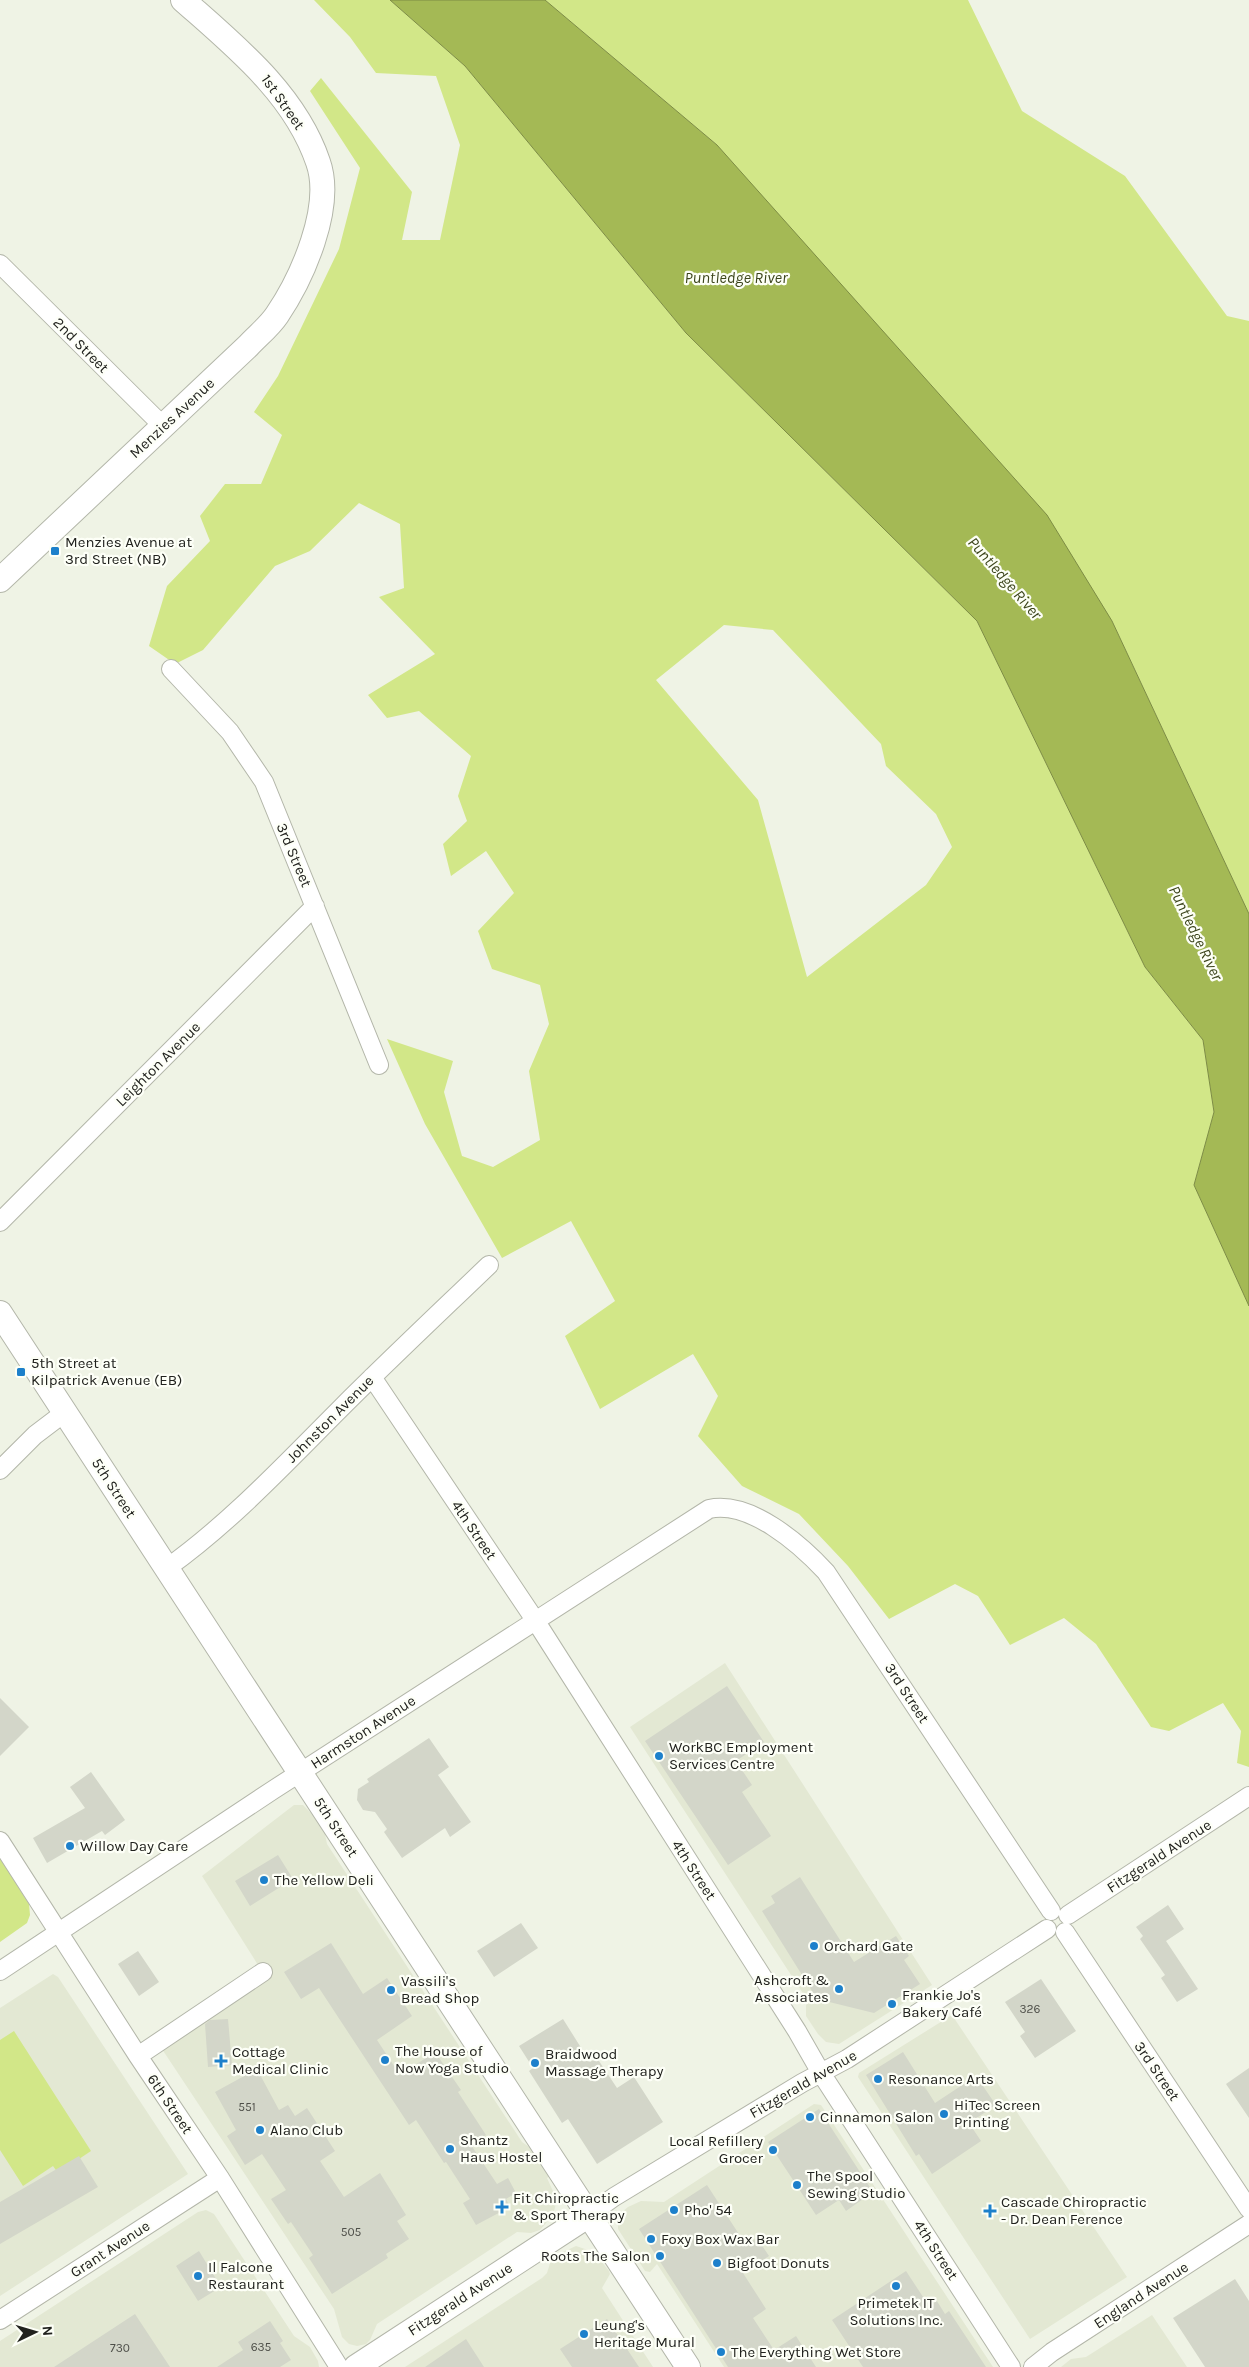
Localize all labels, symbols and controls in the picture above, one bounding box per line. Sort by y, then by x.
street label: 1st Street [257,71,309,133]
water label: Puntledge River [684,268,788,287]
street label: 2nd Street [49,313,113,377]
street label: Menzies Avenue [126,374,218,462]
place label: Menzies Avenue at 3rd Street (NB) [65,533,192,568]
water label: Puntledge River [964,533,1046,623]
marker: Menzies Avenue at 3rd Street (NB) [49,545,61,557]
street label: 3rd Street [272,820,316,890]
water label: Puntledge River [1165,883,1227,984]
street label: Leighton Avenue [112,1018,204,1110]
place label: 5th Street at Kilpatrick Avenue (EB) [31,1354,182,1389]
marker: 5th Street at Kilpatrick Avenue (EB) [15,1366,27,1378]
street label: Johnston Avenue [283,1372,377,1466]
street label: 5th Street [88,1455,140,1522]
street label: 4th Street [448,1497,501,1563]
street label: 3rd Street [881,1660,933,1727]
street label: Harmston Avenue [307,1691,419,1773]
place label: WorkBC Employment Services Centre [669,1738,813,1773]
marker: WorkBC Employment Services Centre [653,1750,665,1762]
street label: 5th Street [310,1794,362,1861]
street label: Fitzgerald Avenue [1103,1816,1215,1896]
place label: Willow Day Care [80,1837,188,1855]
street label: 4th Street [668,1837,720,1904]
marker: Willow Day Care [64,1840,76,1852]
place label: The Yellow Deli [274,1871,374,1889]
marker: The Yellow Deli [258,1874,270,1886]
place label: Orchard Gate [824,1937,913,1955]
marker: Orchard Gate [808,1940,820,1952]
place label: Ashcroft & Associates [754,1971,829,2006]
place label: Vassili's Bread Shop [401,1972,479,2007]
marker: Ashcroft & Associates [833,1983,845,1995]
marker: Vassili's Bread Shop [385,1984,397,1996]
place label: Frankie Jo's Bakery Café [902,1986,982,2021]
marker: Frankie Jo's Bakery Café [886,1998,898,2010]
house number: 326 [1020,2002,1041,2016]
street label: 3rd Street [1131,2038,1184,2104]
place label: The House of Now Yoga Studio [395,2042,509,2077]
place label: Cottage Medical Clinic [232,2043,329,2078]
place label: Braidwood Massage Therapy [545,2045,663,2080]
street label: Fitzgerald Avenue [746,2046,860,2122]
marker: Cottage Medical Clinic [214,2054,228,2068]
marker: The House of Now Yoga Studio [379,2054,391,2066]
marker: Braidwood Massage Therapy [529,2057,541,2069]
place label: Resonance Arts [888,2070,994,2088]
street label: 6th Street [144,2071,197,2138]
marker: Resonance Arts [872,2073,884,2085]
place label: HiTec Screen Printing [954,2096,1041,2131]
house number: 551 [238,2100,256,2114]
place label: Cinnamon Salon [820,2108,934,2126]
marker: HiTec Screen Printing [938,2108,950,2120]
marker: Cinnamon Salon [804,2111,816,2123]
place label: Alano Club [270,2121,343,2139]
marker: Alano Club [254,2124,266,2136]
place label: Shantz Haus Hostel [460,2131,542,2166]
place label: Local Refillery Grocer [669,2132,764,2167]
marker: Shantz Haus Hostel [444,2143,456,2155]
marker: Local Refillery Grocer [767,2144,779,2156]
place label: The Spool Sewing Studio [807,2167,906,2202]
marker: The Spool Sewing Studio [791,2179,803,2191]
place label: Fit Chiropractic & Sport Therapy [513,2189,625,2224]
place label: Cascade Chiropractic - Dr. Dean Ference [1001,2193,1147,2228]
marker: Fit Chiropractic & Sport Therapy [495,2200,509,2214]
place label: Pho' 54 [684,2201,733,2219]
marker: Pho' 54 [668,2204,680,2216]
marker: Cascade Chiropractic - Dr. Dean Ference [983,2204,997,2218]
street label: Grant Avenue [67,2217,153,2281]
street label: 4th Street [910,2217,962,2284]
house number: 505 [341,2225,362,2239]
place label: Foxy Box Wax Bar [661,2230,780,2248]
marker: Foxy Box Wax Bar [645,2233,657,2245]
place label: Roots The Salon [541,2247,650,2265]
marker: Roots The Salon [654,2250,666,2262]
place label: Bigfoot Donuts [727,2254,830,2272]
marker: Bigfoot Donuts [711,2257,723,2269]
place label: Il Falcone Restaurant [208,2258,284,2293]
street label: England Avenue [1090,2258,1192,2332]
street label: Fitzgerald Avenue [404,2259,516,2339]
marker: Il Falcone Restaurant [192,2270,204,2282]
marker: Primetek IT Solutions Inc. [890,2280,902,2292]
place label: Primetek IT Solutions Inc. [849,2294,943,2329]
north arrow [10,2307,60,2357]
place label: Leung's Heritage Mural [594,2316,695,2351]
text: N [39,2325,56,2337]
marker: Leung's Heritage Mural [578,2328,590,2340]
house number: 635 [251,2340,272,2354]
house number: 730 [110,2341,130,2355]
place label: The Everything Wet Store [731,2343,901,2361]
marker: The Everything Wet Store [715,2346,727,2358]

